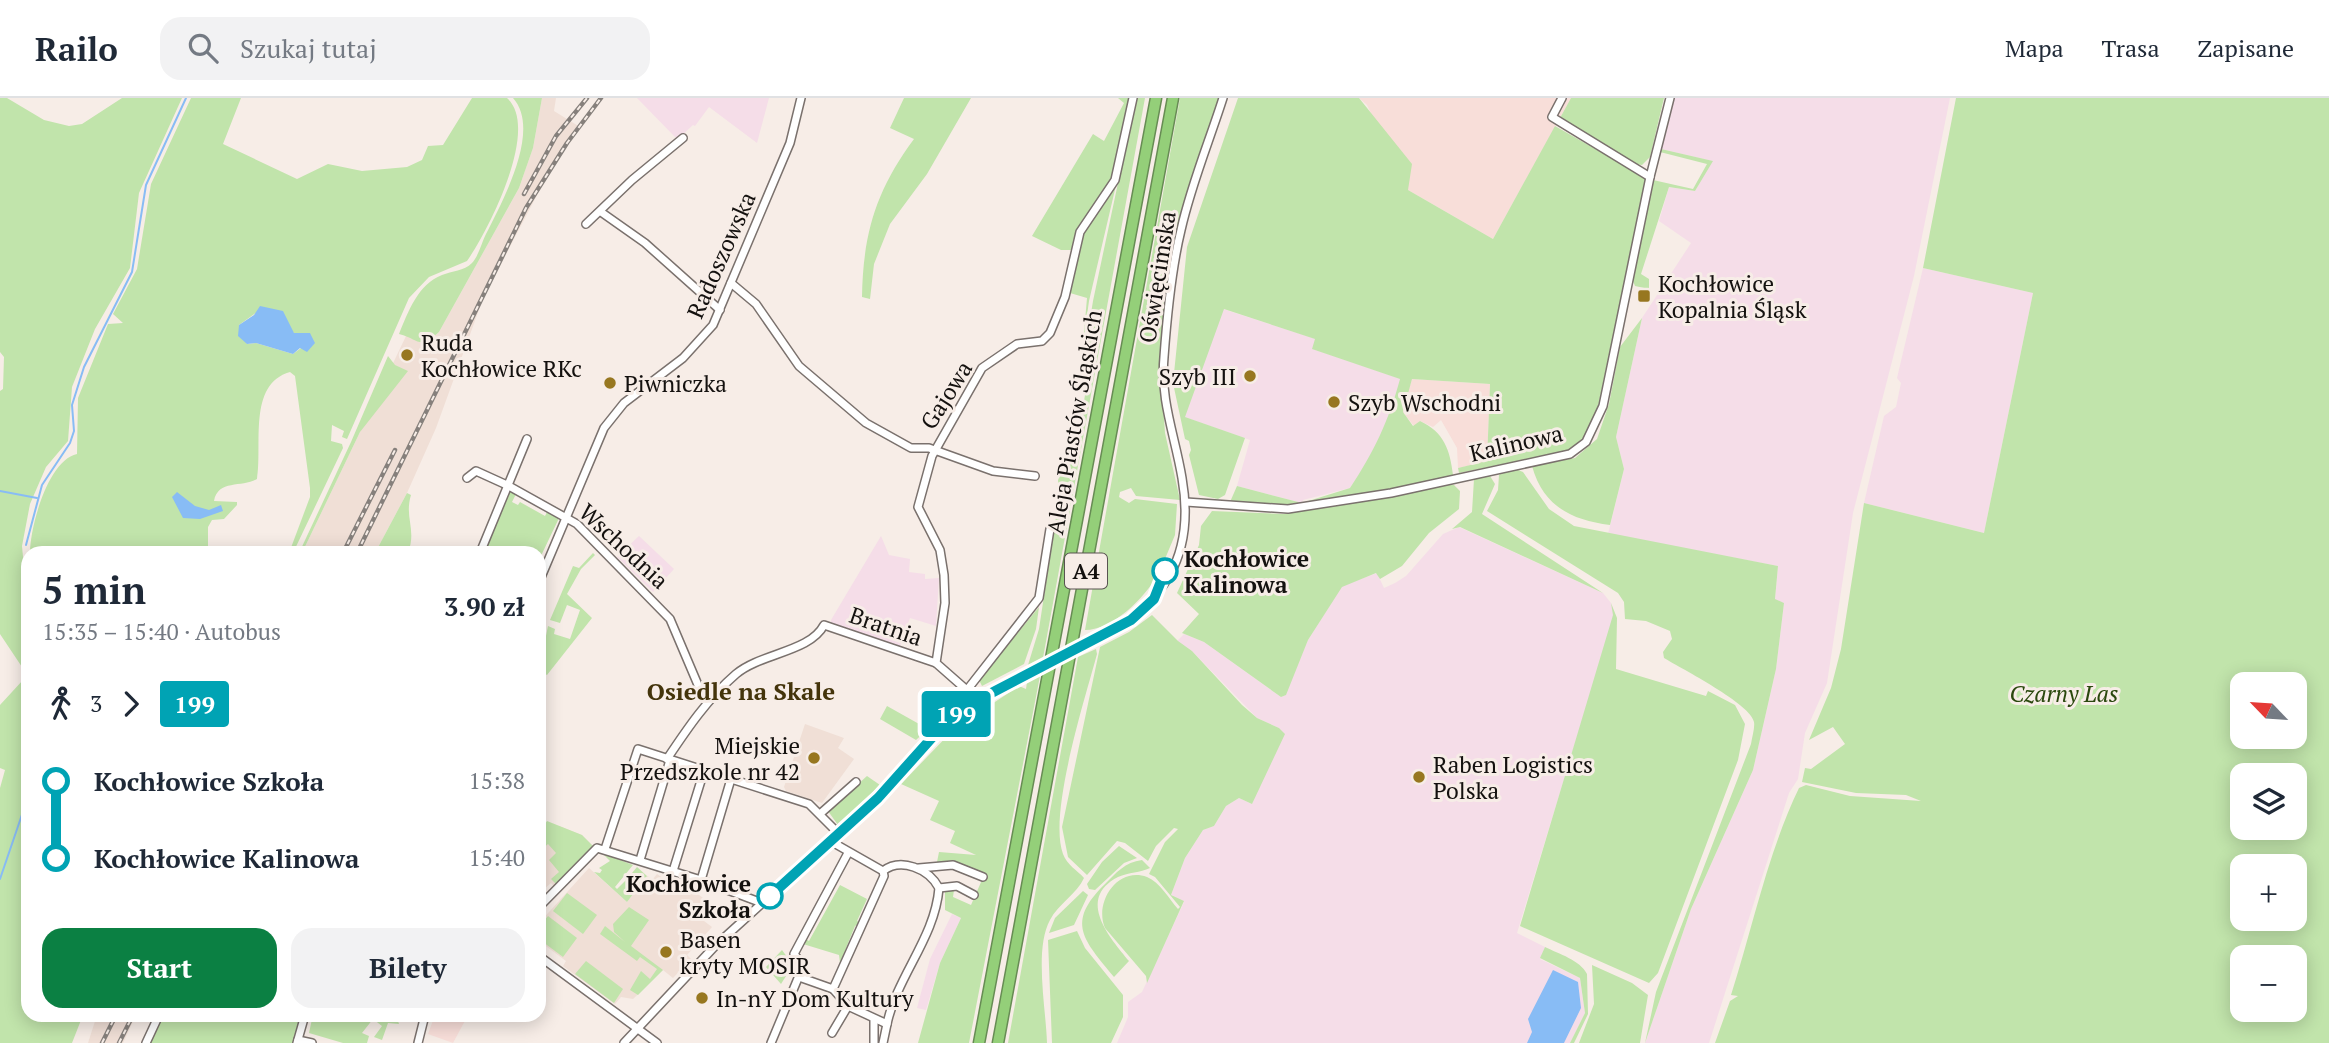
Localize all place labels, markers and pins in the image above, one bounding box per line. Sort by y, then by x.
place label: Kochłowice Kopalnia Śląsk [1658,268,1807,325]
marker: Kochłowice Kopalnia Śląsk [1636,288,1652,304]
place label: Ruda Kochłowice RKc [421,327,582,384]
marker: Ruda Kochłowice RKc [399,347,415,363]
place label: Szyb III [1159,361,1236,392]
place label: Piwniczka [624,368,727,399]
marker: Szyb III [1242,368,1258,384]
marker: Piwniczka [602,375,618,391]
place label: Szyb Wschodni [1348,387,1501,418]
marker: Szyb Wschodni [1326,394,1342,410]
place label: Kochłowice Kalinowa [1184,543,1309,600]
marker: Kochłowice Kalinowa [1152,558,1178,584]
place label: Miejskie Przedszkole nr 42 [620,730,800,787]
place label: Raben Logistics Polska [1433,749,1593,806]
marker: Miejskie Przedszkole nr 42 [806,750,822,766]
marker: Raben Logistics Polska [1411,769,1427,785]
place label: Kochłowice Szkoła [626,868,751,925]
marker: Kochłowice Szkoła [757,883,783,909]
place label: Basen kryty MOSIR [680,924,811,981]
marker: Basen kryty MOSIR [658,944,674,960]
place label: In-nY Dom Kultury [716,983,914,1014]
marker: In-nY Dom Kultury [694,990,710,1006]

